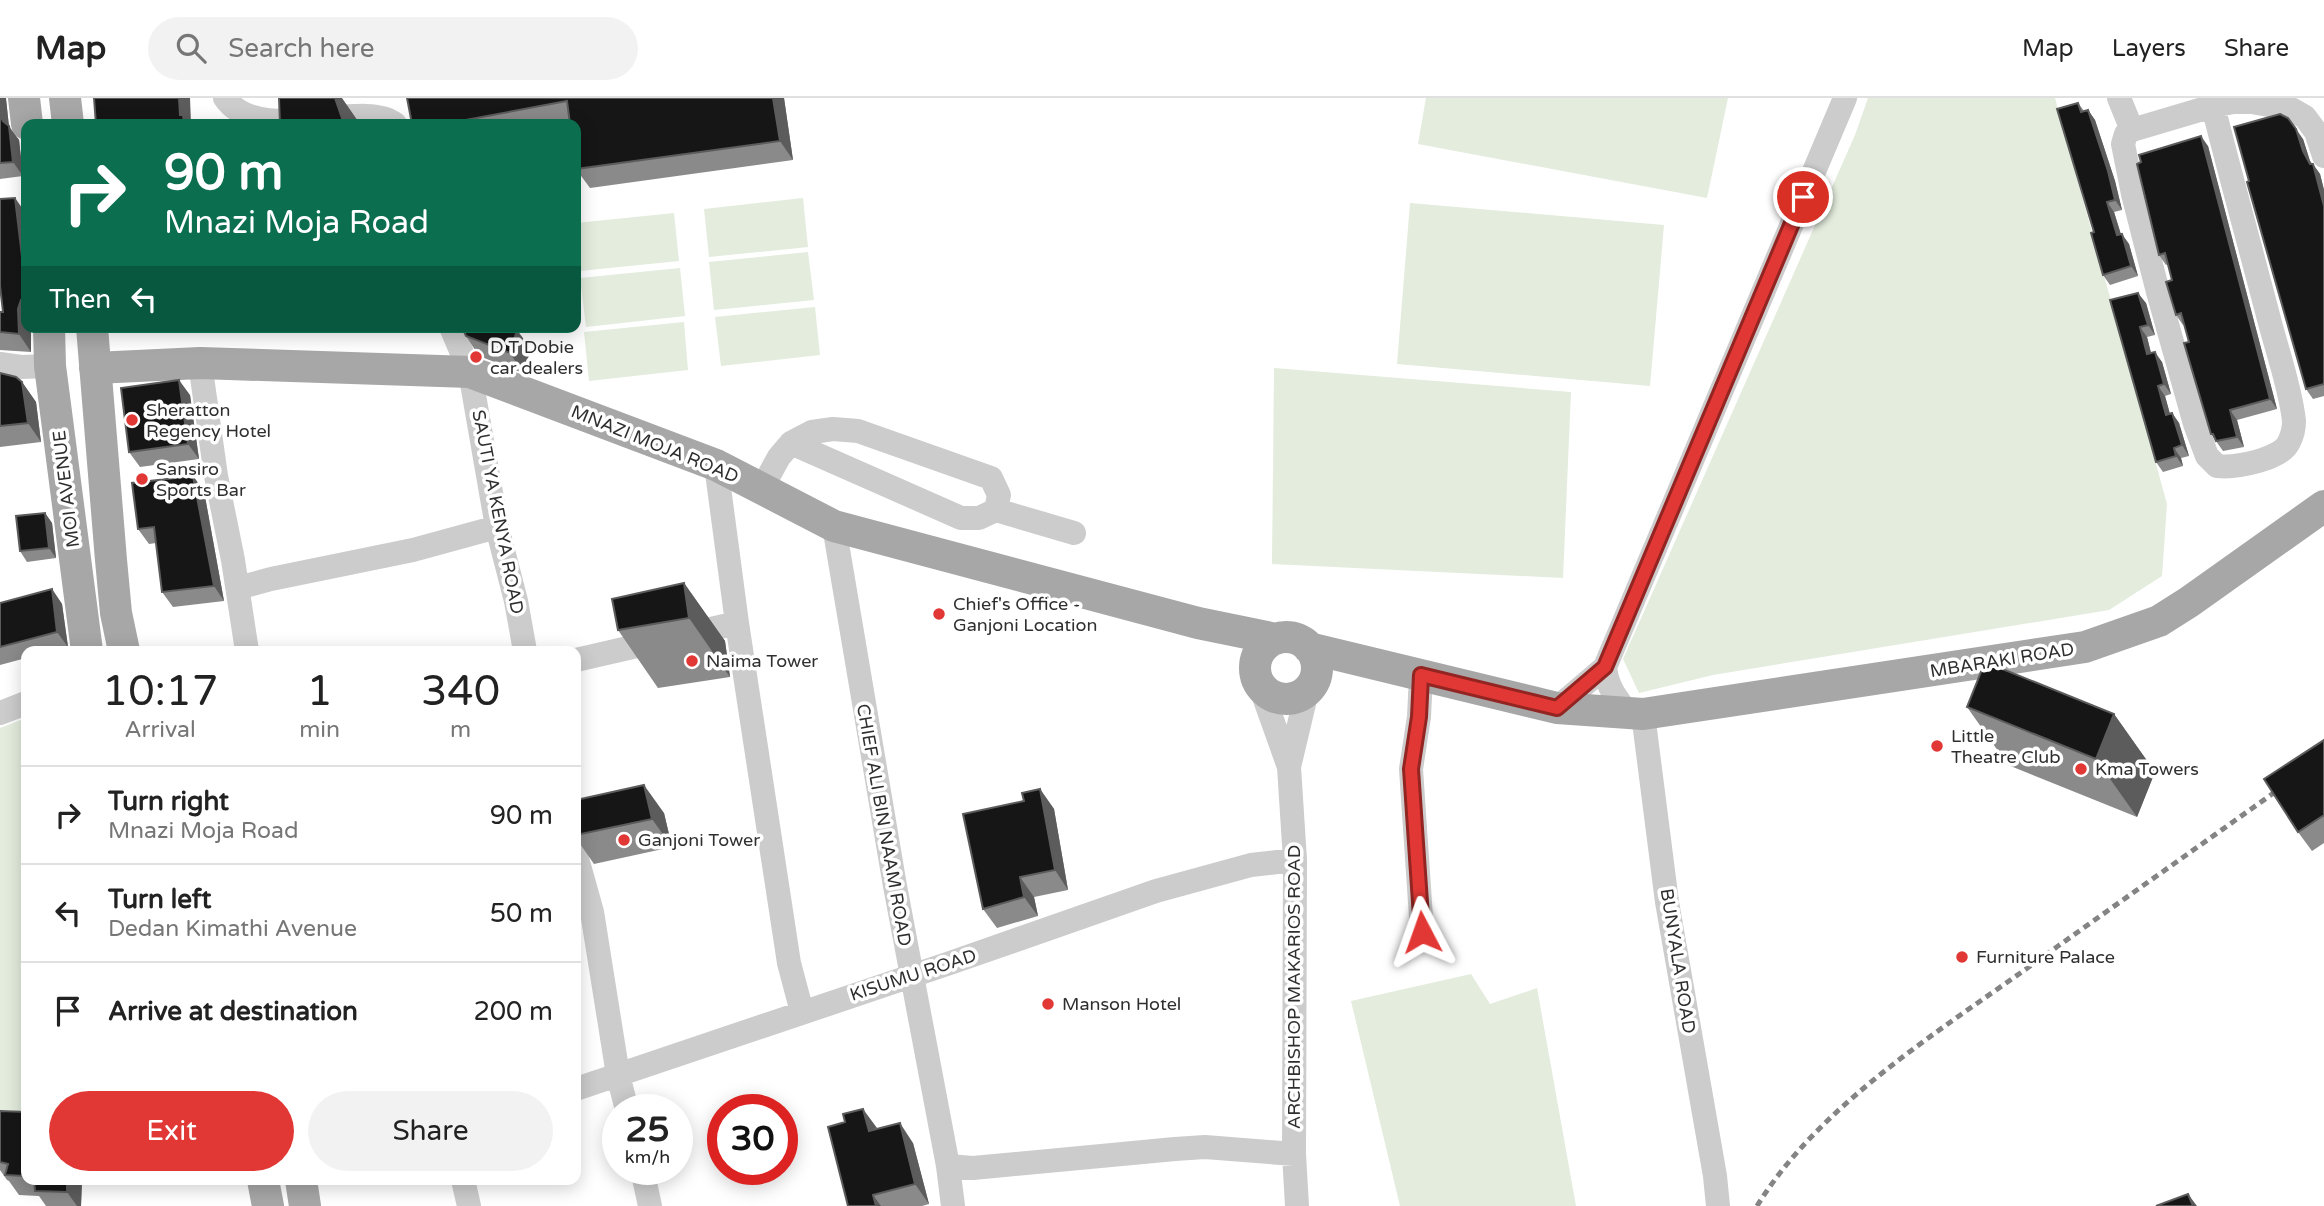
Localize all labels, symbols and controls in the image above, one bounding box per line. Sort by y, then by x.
search box [148,17,638,80]
text: Map [35,29,106,68]
icon: search [172,29,210,67]
text: Search here [228,33,374,64]
text: Map [2022,34,2074,63]
text: Layers [2112,34,2186,63]
text: Share [2224,34,2289,63]
text: 90 m [164,144,283,203]
icon: right [49,147,140,238]
pin [1773,167,1833,227]
icon: arrive [1784,178,1822,216]
text: Mnazi Moja Road [164,204,429,242]
icon: left [125,280,163,318]
text: Then [49,284,111,315]
place label: D T Dobie car dealers [490,336,583,379]
marker: D T Dobie car dealers [468,349,484,365]
place label: Sheratton Regency Hotel [146,399,271,442]
street label: MNAZI MOJA ROAD [568,400,742,488]
street label: SAUTI YA KENYA ROAD [467,408,529,616]
marker: Sheratton Regency Hotel [124,412,140,428]
street label: MOI AVENUE [48,429,84,549]
place label: Sansiro Sports Bar [156,458,246,501]
marker: Sansiro Sports Bar [134,471,150,487]
place label: Chief's Office - Ganjoni Location [953,593,1097,636]
marker: Chief's Office - Ganjoni Location [931,606,947,622]
street label: MBARAKI ROAD [1928,638,2076,682]
place label: Naima Tower [706,650,818,672]
marker: Naima Tower [684,653,700,669]
text: 10:17 [102,666,218,717]
text: 1 [306,666,333,717]
text: 340 [421,666,500,717]
street label: CHIEF ALI BIN NAAM ROAD [852,702,916,948]
text: Arrival [125,716,196,744]
text: min [299,716,340,744]
text: m [450,716,471,744]
place label: Little Theatre Club [1951,725,2061,768]
marker: Little Theatre Club [1929,738,1945,754]
place label: Kma Towers [2095,758,2199,780]
marker: Kma Towers [2073,761,2089,777]
text: Turn right [108,786,229,817]
icon: right [49,796,87,834]
text: 90 m [490,800,553,831]
text: Mnazi Moja Road [108,817,299,845]
place label: Ganjoni Tower [638,829,760,851]
marker: Ganjoni Tower [616,832,632,848]
street label: ARCHBISHOP MAKARIOS ROAD [1283,845,1305,1129]
text: Turn left [108,884,211,915]
street label: BUNYALA ROAD [1656,887,1700,1035]
icon: left [49,894,87,932]
position arrow [1385,895,1459,969]
text: 50 m [490,898,553,929]
text: Dedan Kimathi Avenue [108,915,357,943]
street label: KISUMU ROAD [847,944,979,1006]
place label: Furniture Palace [1976,946,2115,968]
marker: Furniture Palace [1954,949,1970,965]
icon: arrive [49,992,87,1030]
place label: Manson Hotel [1062,993,1181,1015]
text: Arrive at destination [108,996,358,1027]
text: 200 m [473,996,553,1027]
marker: Manson Hotel [1040,996,1056,1012]
button: Exit [49,1091,294,1171]
button: Share [308,1091,553,1171]
speed limit sign: 30 [707,1094,798,1185]
text: 25 [626,1109,669,1151]
text: km/h [625,1146,670,1168]

